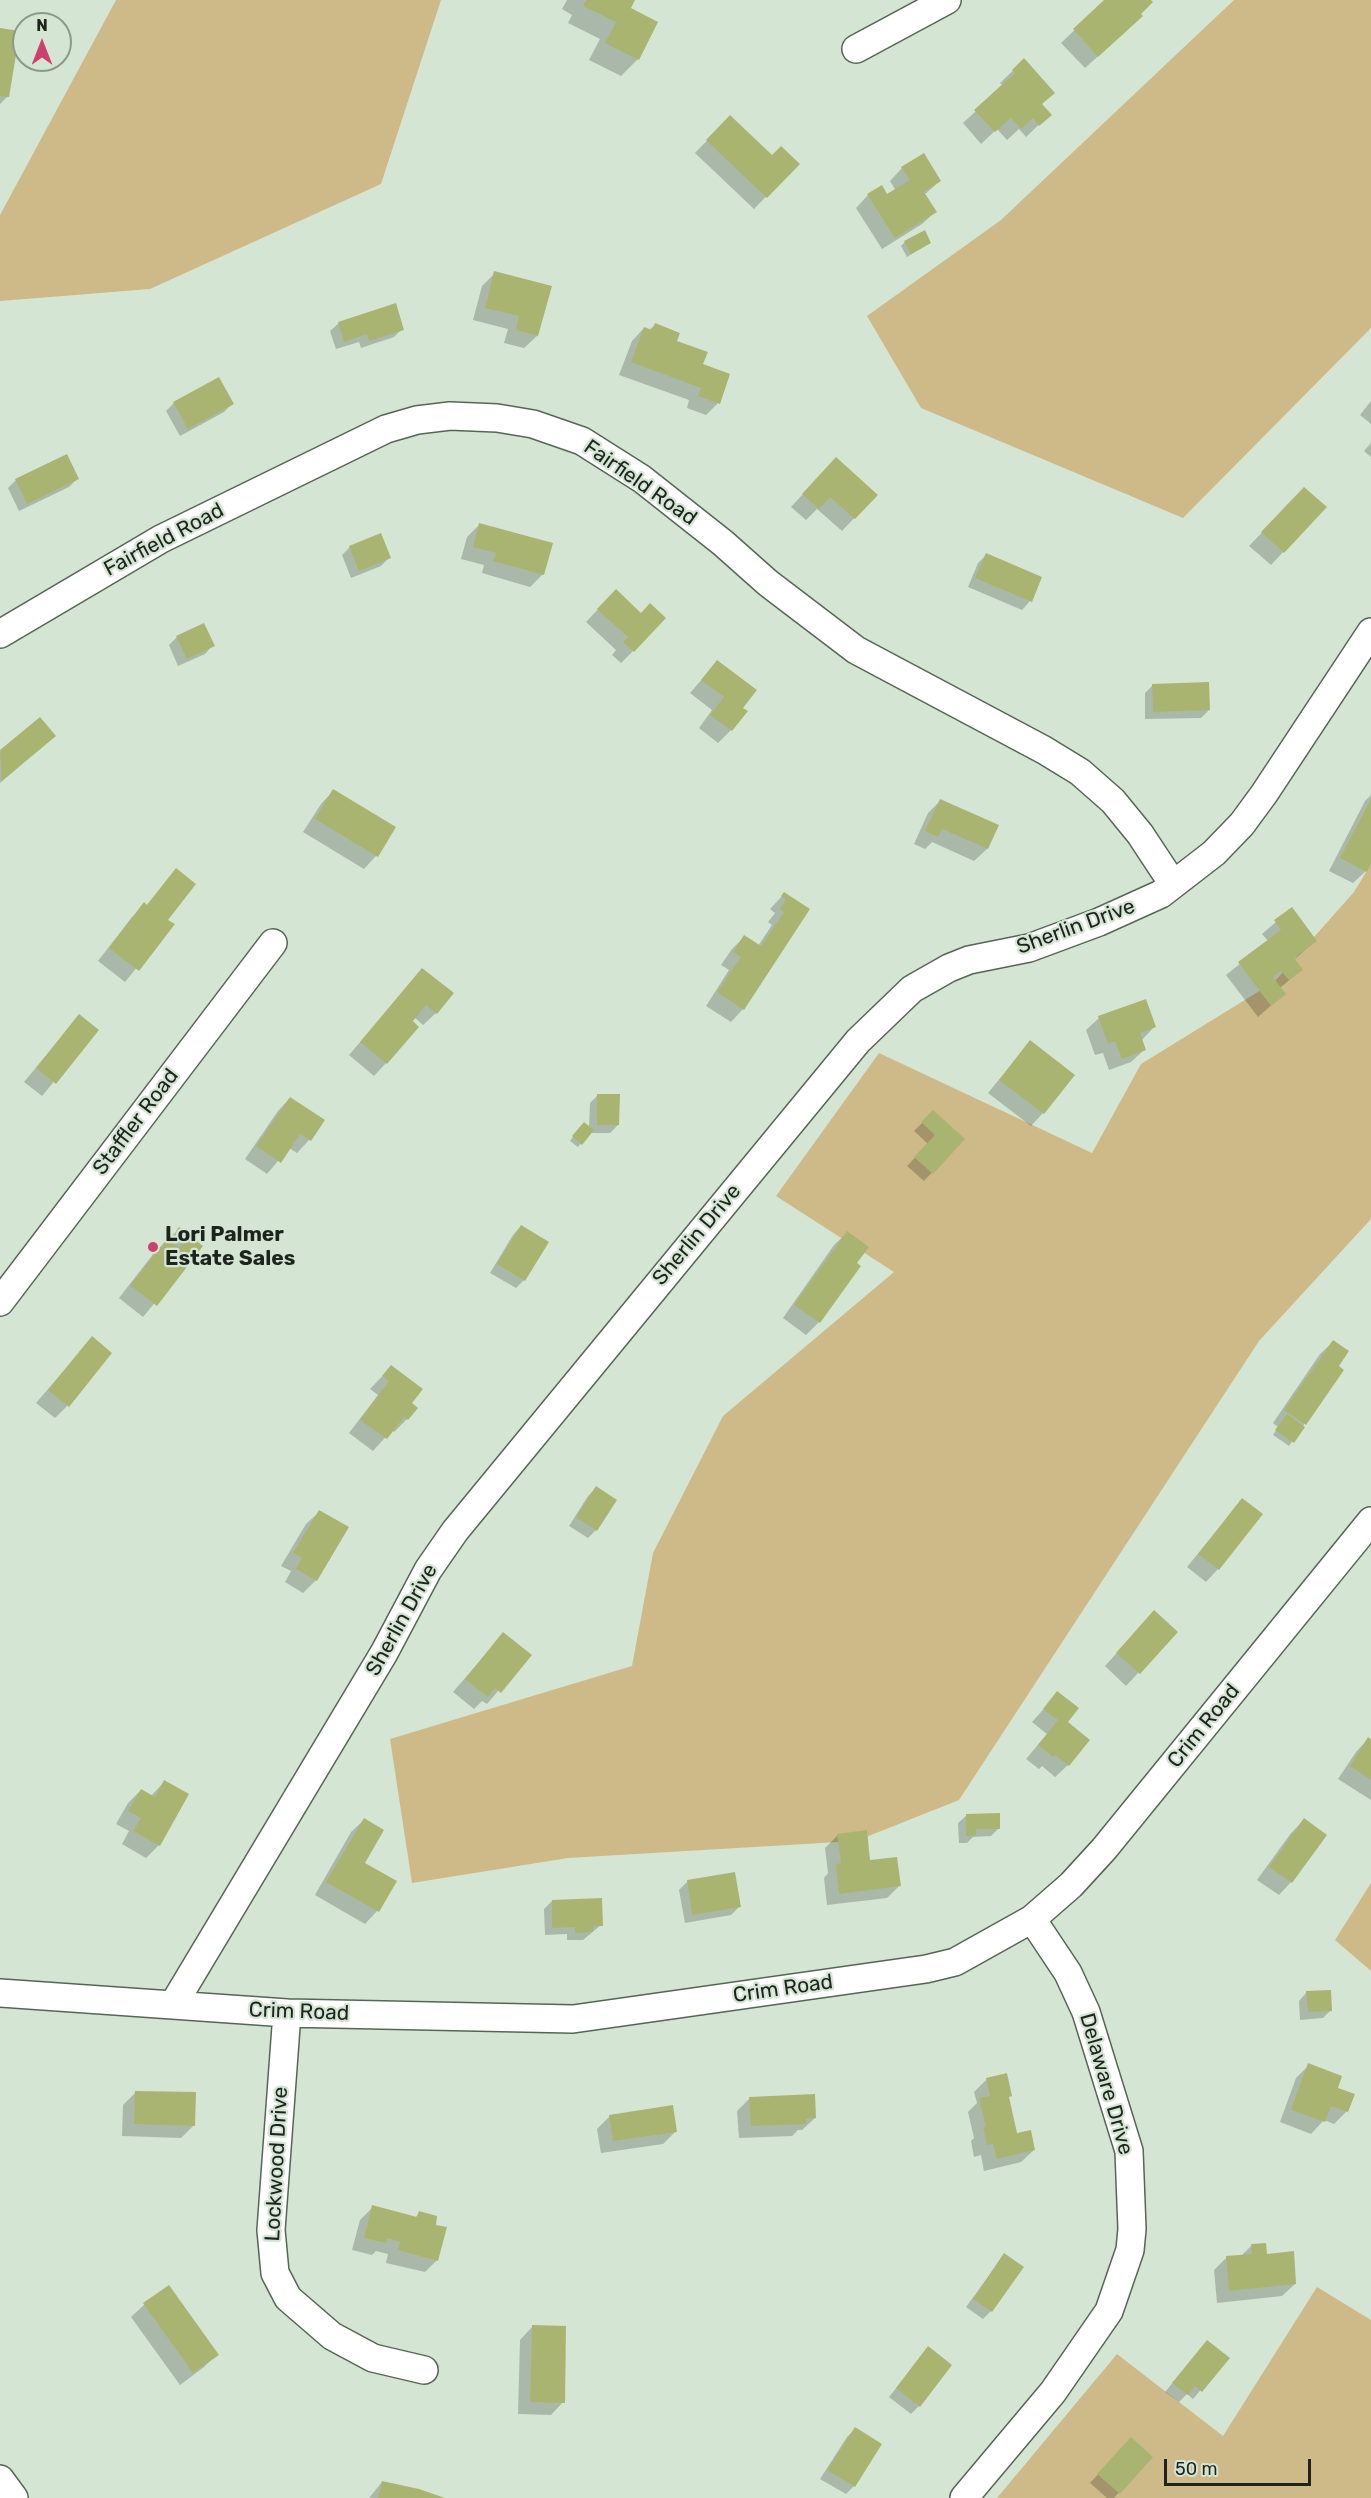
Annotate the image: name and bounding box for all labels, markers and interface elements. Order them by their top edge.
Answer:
north arrow [12,12,72,72]
text: N [36,16,48,35]
street label: Fairfield Road [579,435,701,531]
street label: Fairfield Road [100,498,228,582]
street label: Sherlin Drive [1013,894,1139,960]
street label: Staffler Road [88,1064,184,1180]
street label: Sherlin Drive [647,1179,747,1291]
place label: Lori Palmer Estate Sales [165,1222,295,1272]
marker: Lori Palmer Estate Sales [146,1240,160,1254]
street label: Sherlin Drive [361,1560,443,1680]
street label: Crim Road [1163,1679,1245,1773]
street label: Crim Road [731,1970,835,2008]
street label: Crim Road [248,1998,350,2026]
street label: Delaware Drive [1074,2010,1138,2158]
street label: Lockwood Drive [260,2086,294,2242]
scale bar [1167,2447,1314,2485]
text: 50 m [1175,2458,1218,2480]

